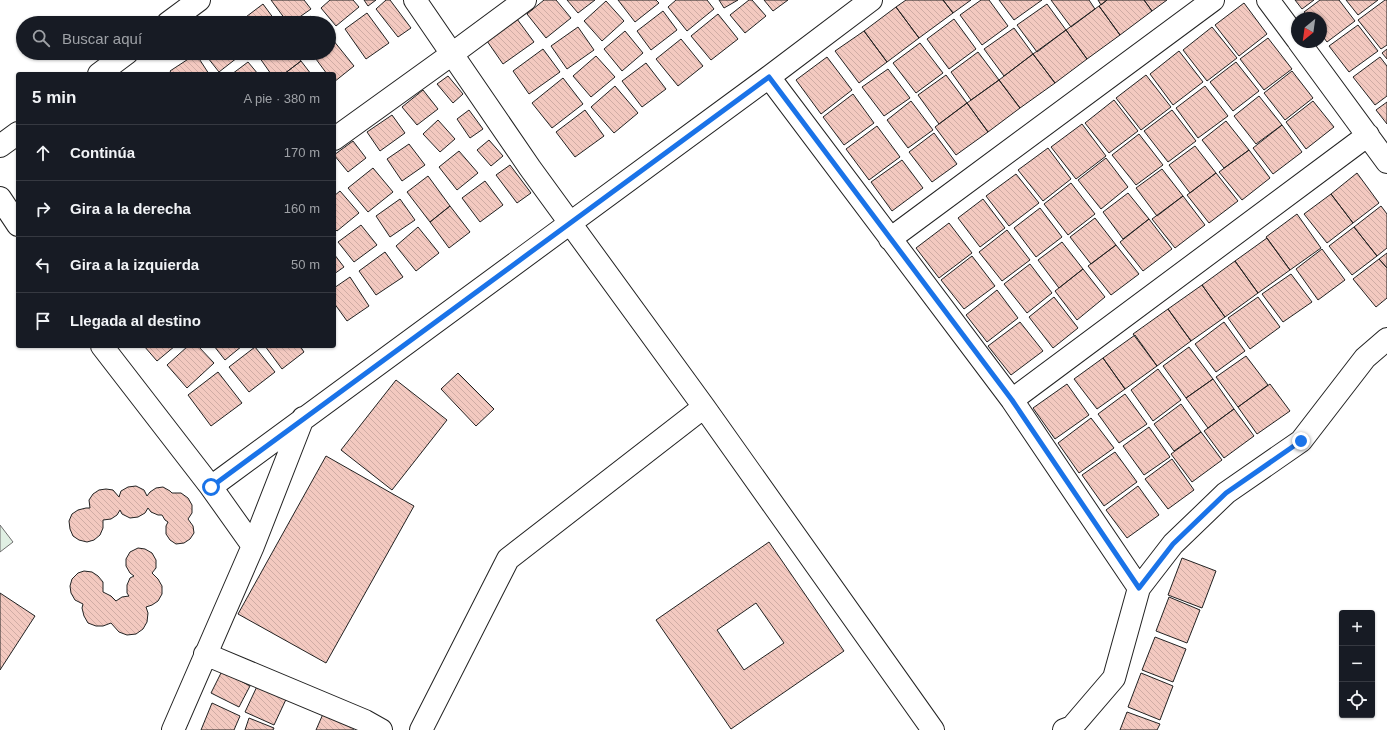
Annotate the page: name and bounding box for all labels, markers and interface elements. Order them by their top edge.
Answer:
north arrow [1291,12,1327,48]
search box [16,16,336,60]
icon: search [30,27,52,49]
text: Buscar aquí [62,30,142,47]
text: 5 min [32,88,76,107]
text: A pie · 380 m [243,91,320,106]
icon: ahead [32,142,54,164]
text: Continúa [70,144,135,161]
text: 170 m [284,145,320,160]
icon: right [32,198,54,220]
text: Gira a la derecha [70,200,191,217]
text: 160 m [284,201,320,216]
icon: left [32,254,54,276]
text: Gira a la izquierda [70,256,199,273]
text: 50 m [291,257,320,272]
icon: arrive [32,310,54,332]
text: Llegada al destino [70,312,201,329]
route end [1292,432,1310,450]
route start [202,478,220,496]
map controls [1339,610,1375,718]
button: + [1339,610,1375,646]
button: − [1339,646,1375,682]
button: locate [1339,682,1375,718]

